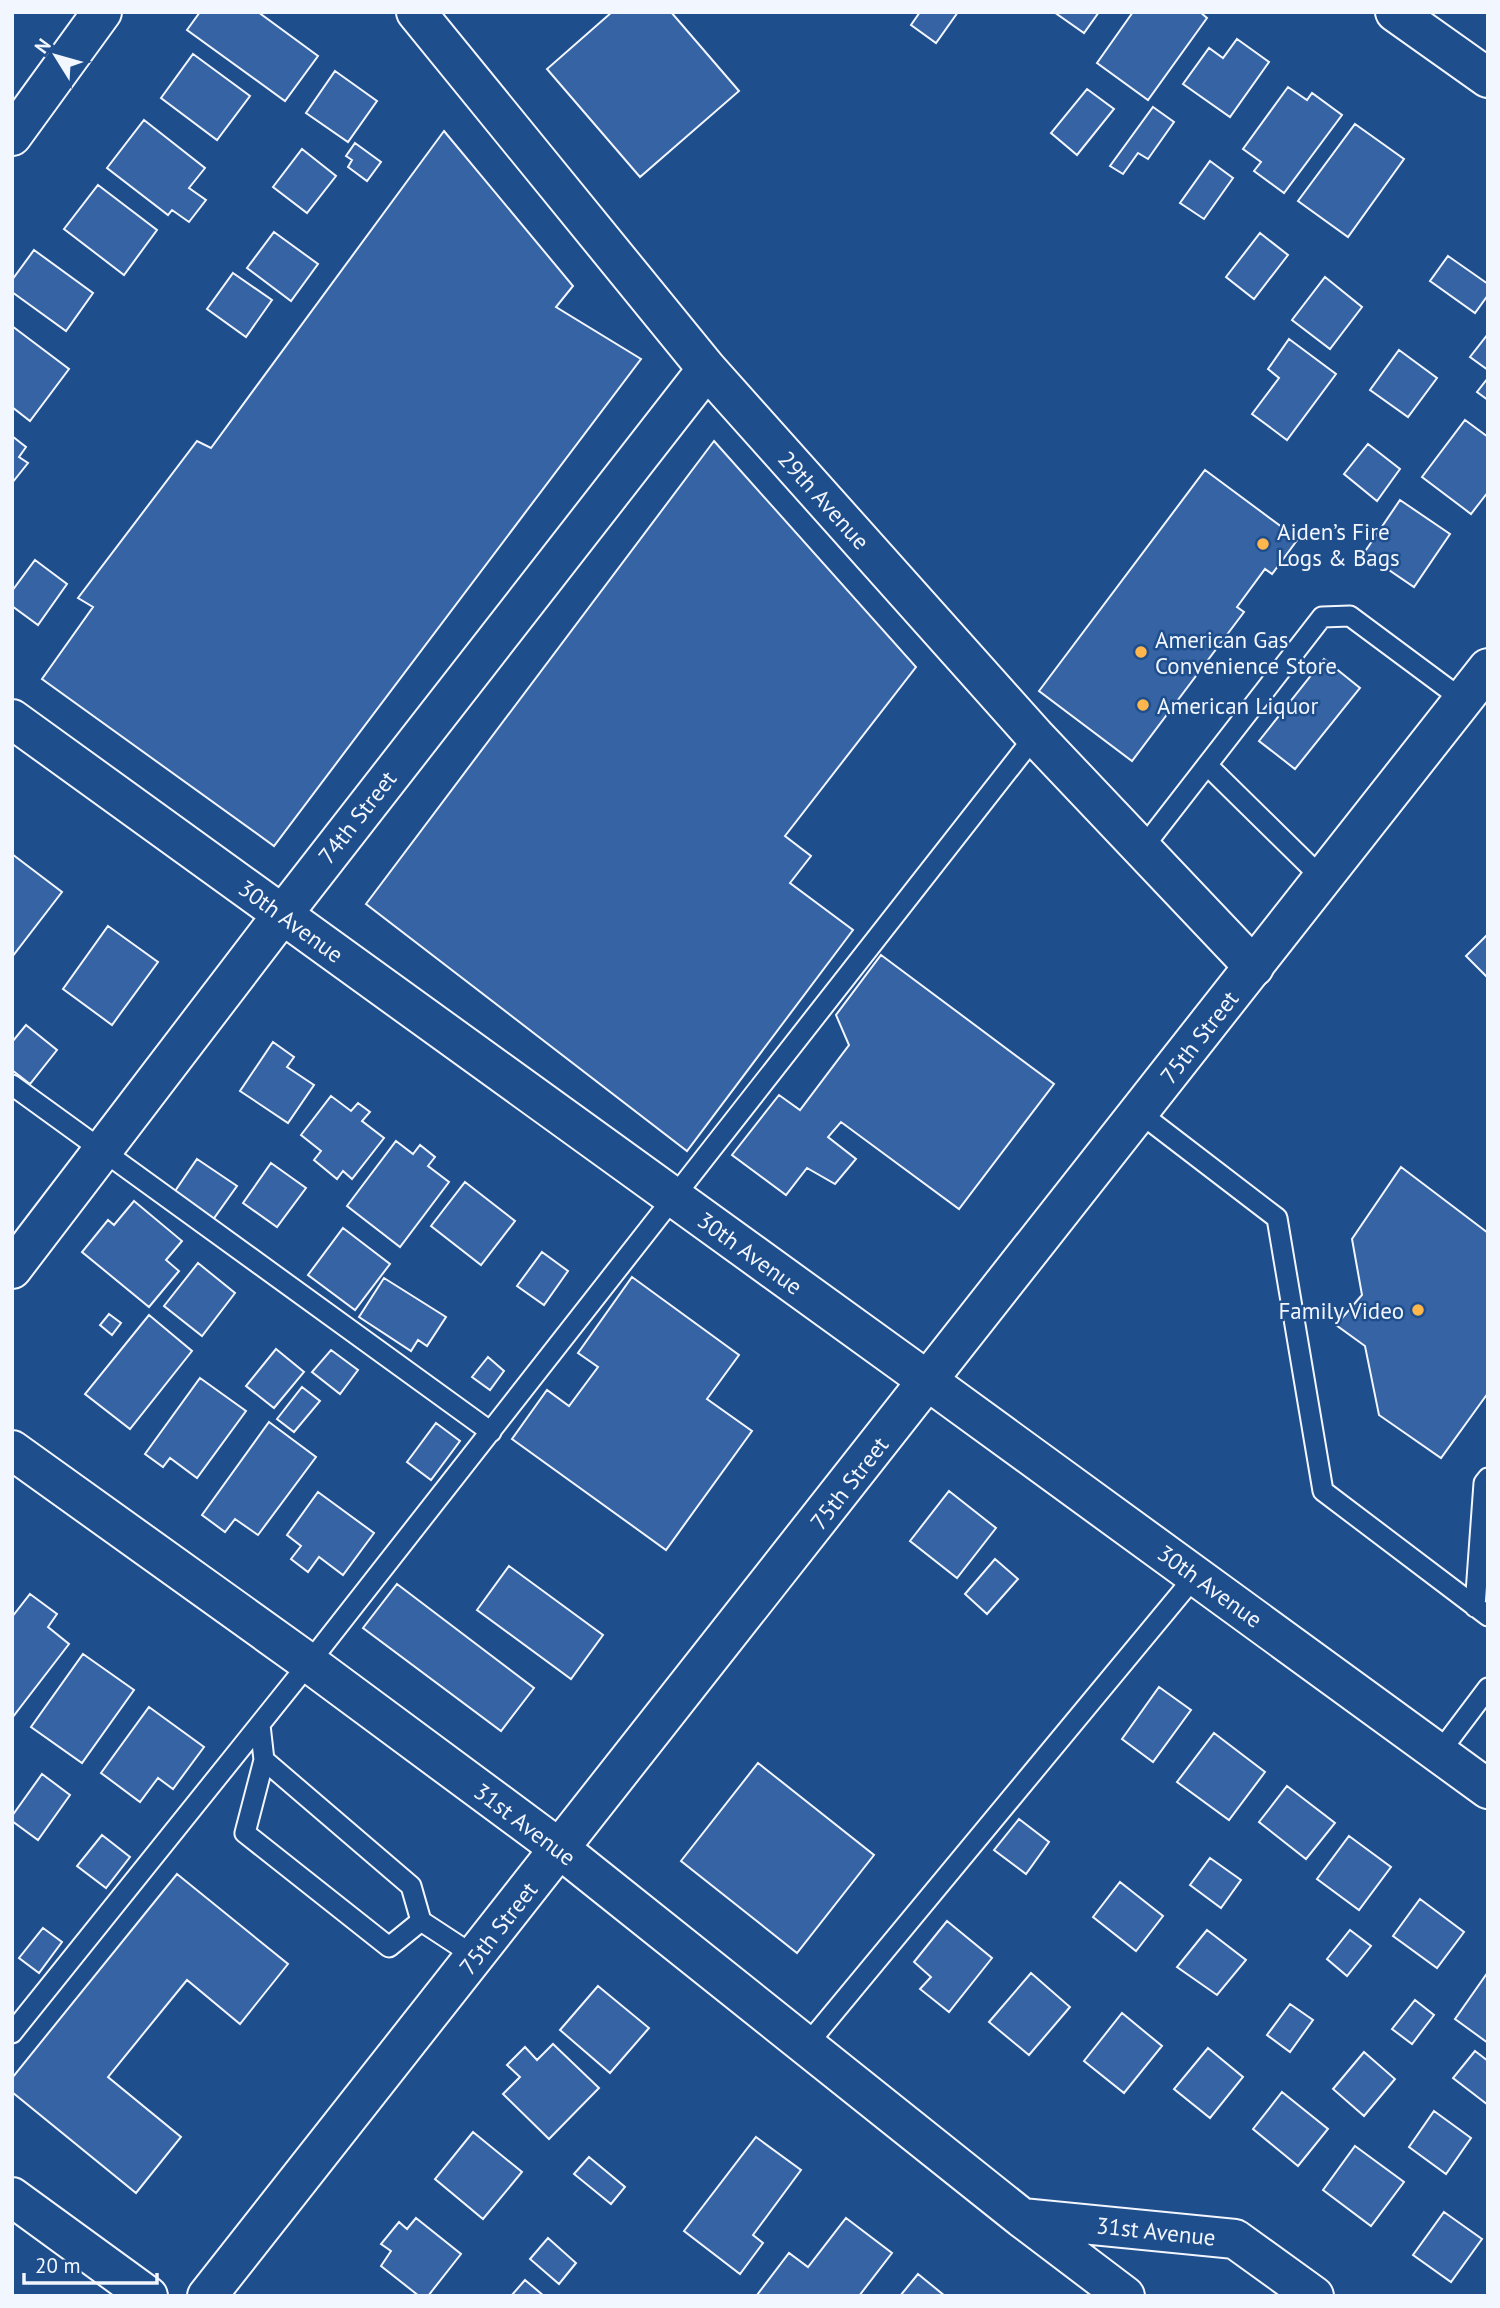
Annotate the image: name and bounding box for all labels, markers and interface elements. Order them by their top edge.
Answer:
north arrow [21,21,91,91]
text: N [29,34,56,58]
street label: 29th Avenue [772,445,876,555]
place label: Aiden’s Fire Logs & Bags [1277,517,1400,572]
marker: Aiden’s Fire Logs & Bags [1255,536,1271,552]
place label: American Gas Convenience Store [1155,625,1337,680]
marker: American Gas Convenience Store [1133,644,1149,660]
place label: American Liquor [1157,691,1318,720]
marker: American Liquor [1135,697,1151,713]
street label: 74th Street [312,764,403,869]
street label: 30th Avenue [233,873,349,969]
street label: 75th Street [1154,984,1245,1089]
street label: 30th Avenue [692,1205,808,1301]
place label: Family Video [1278,1296,1404,1325]
marker: Family Video [1410,1302,1426,1318]
street label: 75th Street [804,1430,895,1535]
street label: 30th Avenue [1152,1538,1268,1634]
street label: 31st Avenue [468,1776,582,1872]
street label: 75th Street [453,1875,544,1980]
street label: 31st Avenue [1095,2210,1217,2252]
scale bar [24,2242,158,2286]
text: 20 m [35,2252,81,2279]

